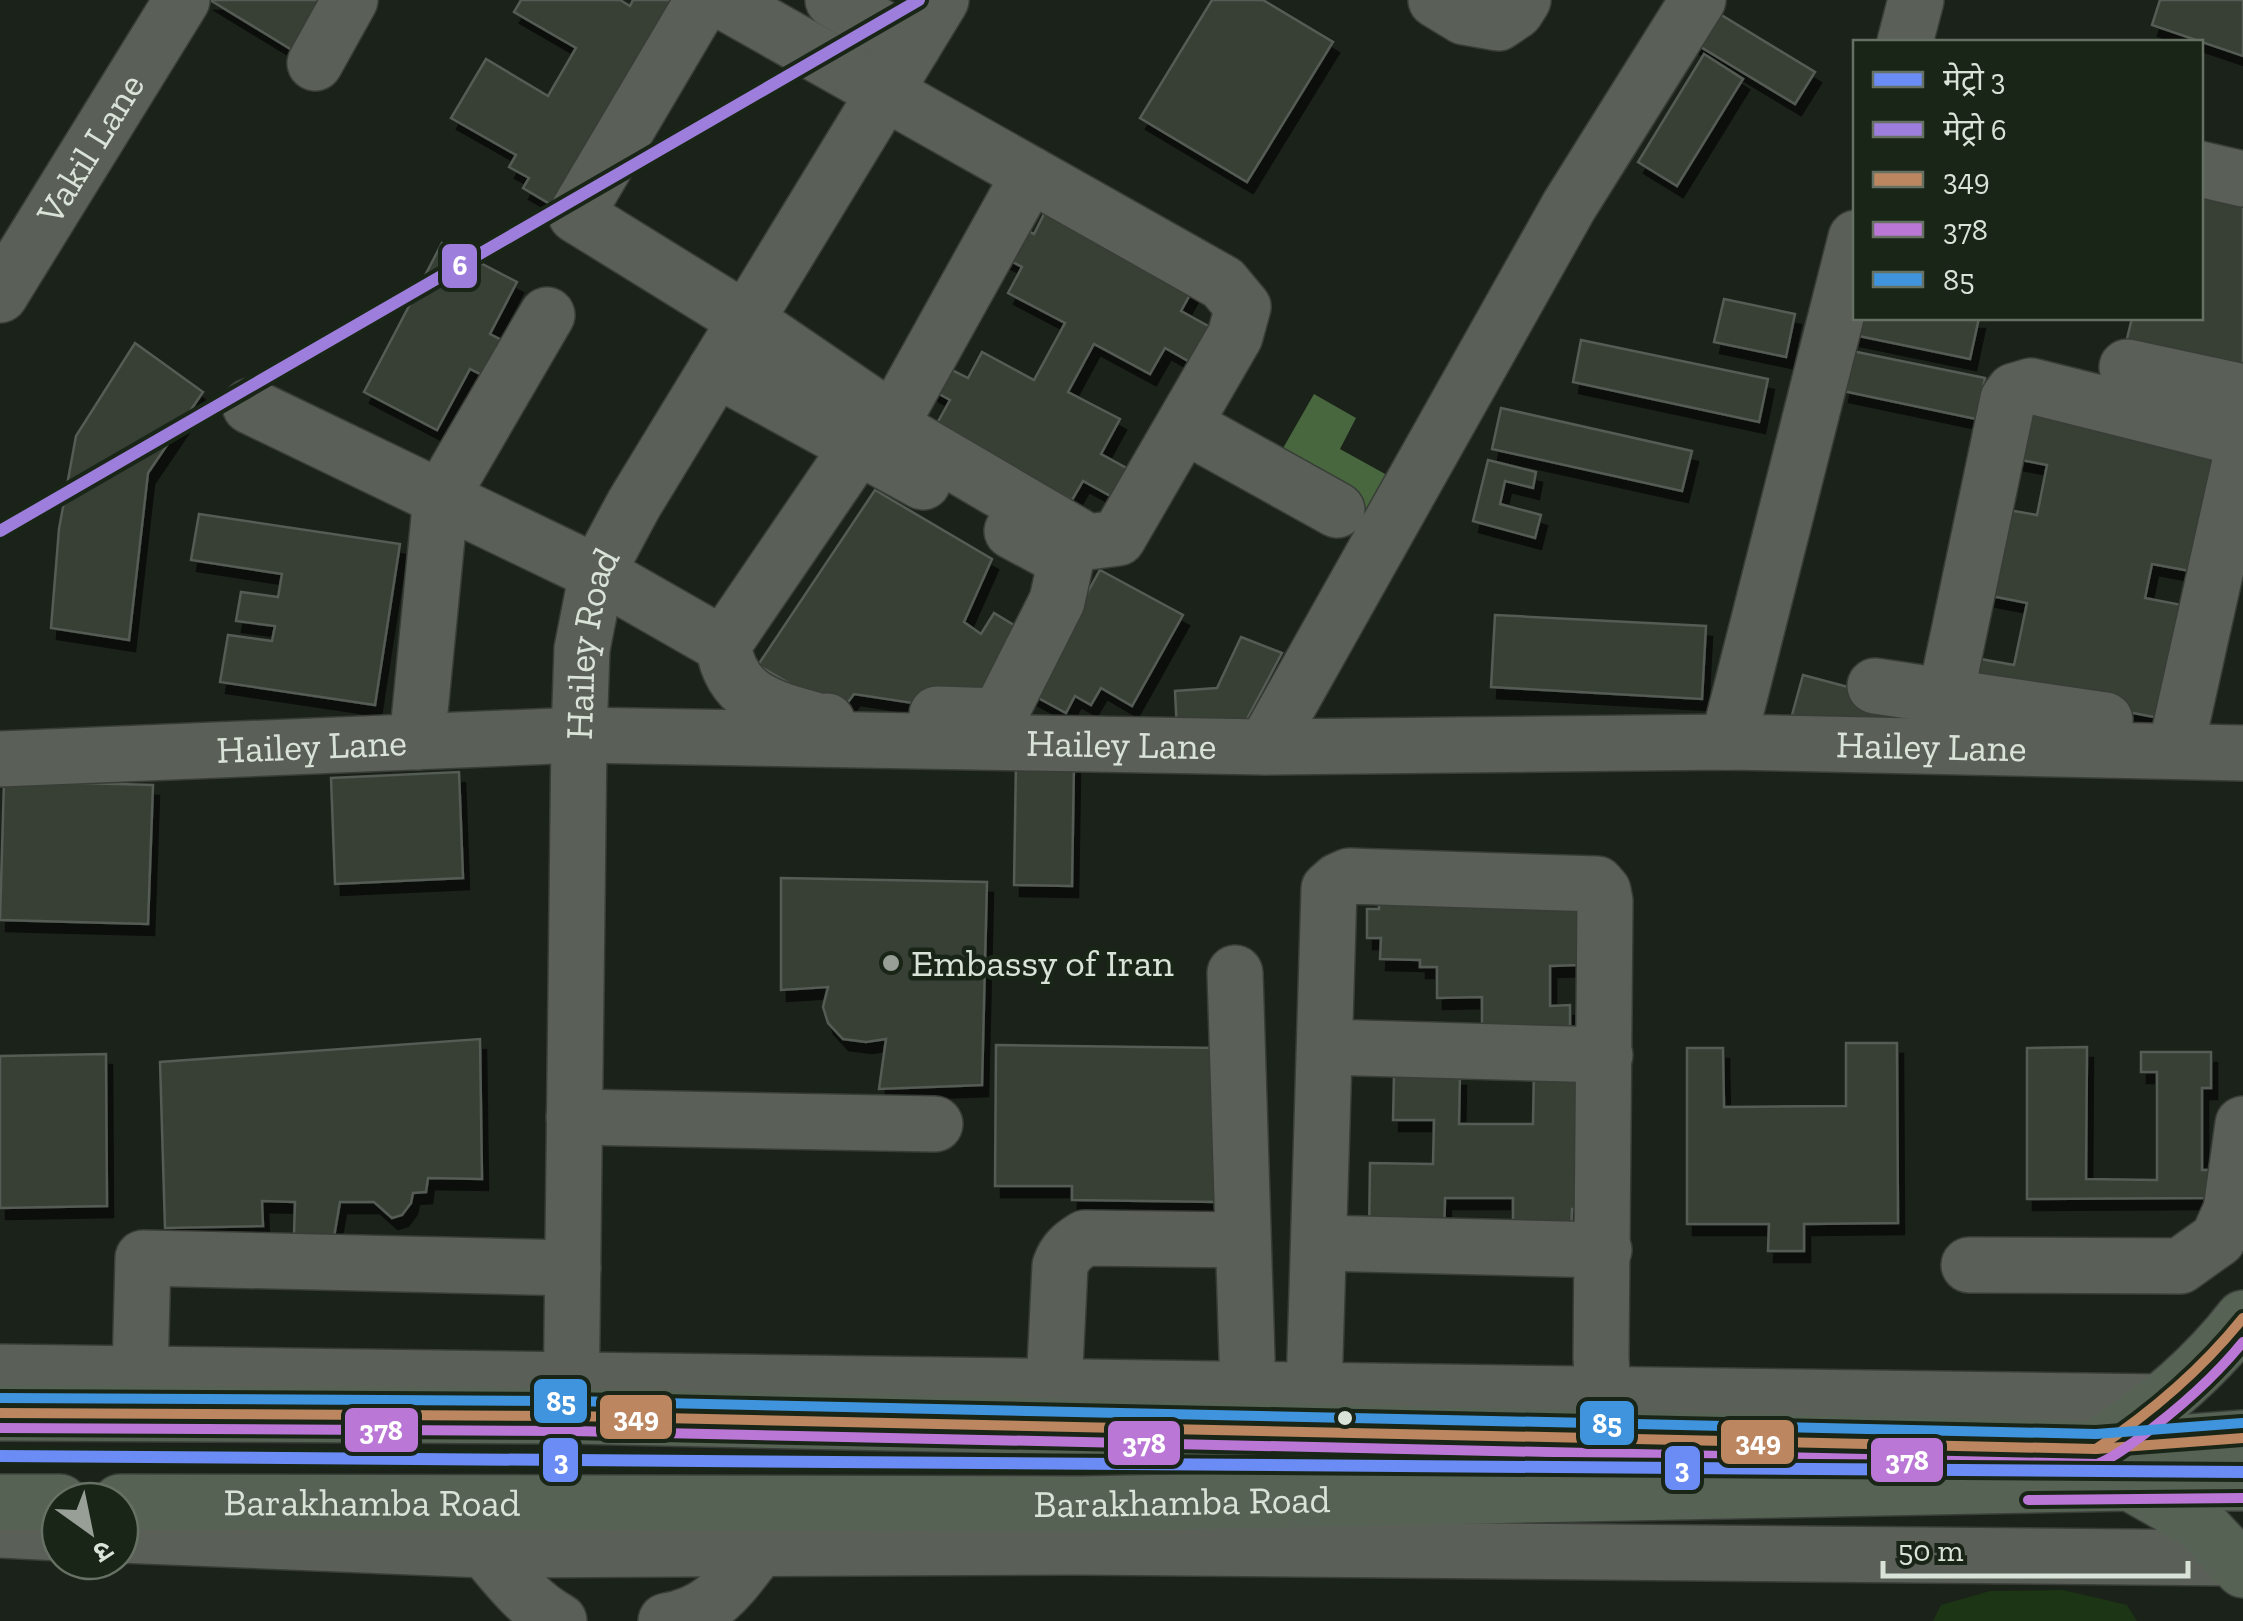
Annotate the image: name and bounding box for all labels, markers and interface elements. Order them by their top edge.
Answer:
legend [1853,40,2203,320]
text: मेट्रो 3 [1943,62,2005,98]
street label: Vakil Lane [26,65,154,233]
text: मेट्रो 6 [1943,112,2007,148]
text: 349 [1943,162,1990,198]
text: 378 [1943,212,1988,248]
line badge: 6 [440,242,479,290]
text: 6 [452,249,468,282]
text: 85 [1943,262,1975,298]
street label: Hailey Road [556,540,629,741]
street label: Hailey Lane [216,719,408,773]
street label: Hailey Lane [1026,720,1217,769]
street label: Hailey Lane [1836,721,2027,771]
place label: Embassy of Iran [911,940,1174,986]
marker: Embassy of Iran [880,952,902,974]
line badge: 85 [532,1377,589,1425]
text: 85 [546,1385,576,1418]
line badge: 349 [598,1393,674,1441]
line badge: 85 [1578,1399,1636,1447]
text: 349 [613,1401,659,1434]
line badge: 378 [343,1406,420,1454]
text: 85 [1592,1407,1622,1440]
unlabelled marker [1335,1408,1355,1428]
text: 378 [359,1414,403,1447]
line badge: 349 [1719,1418,1796,1466]
line badge: 378 [1106,1419,1182,1467]
text: 349 [1735,1425,1781,1458]
text: 378 [1122,1427,1166,1460]
line badge: 3 [541,1436,580,1484]
line badge: 378 [1869,1436,1945,1484]
text: 3 [554,1444,569,1477]
line badge: 3 [1663,1444,1702,1492]
text: 378 [1885,1444,1929,1477]
text: 3 [1675,1452,1690,1485]
street label: Barakhamba Road [1034,1476,1331,1527]
street label: Barakhamba Road [224,1479,521,1526]
north arrow [40,1481,140,1581]
scale bar [1883,1516,2188,1578]
text: उ [87,1533,119,1570]
text: 50 m [1898,1533,1963,1569]

